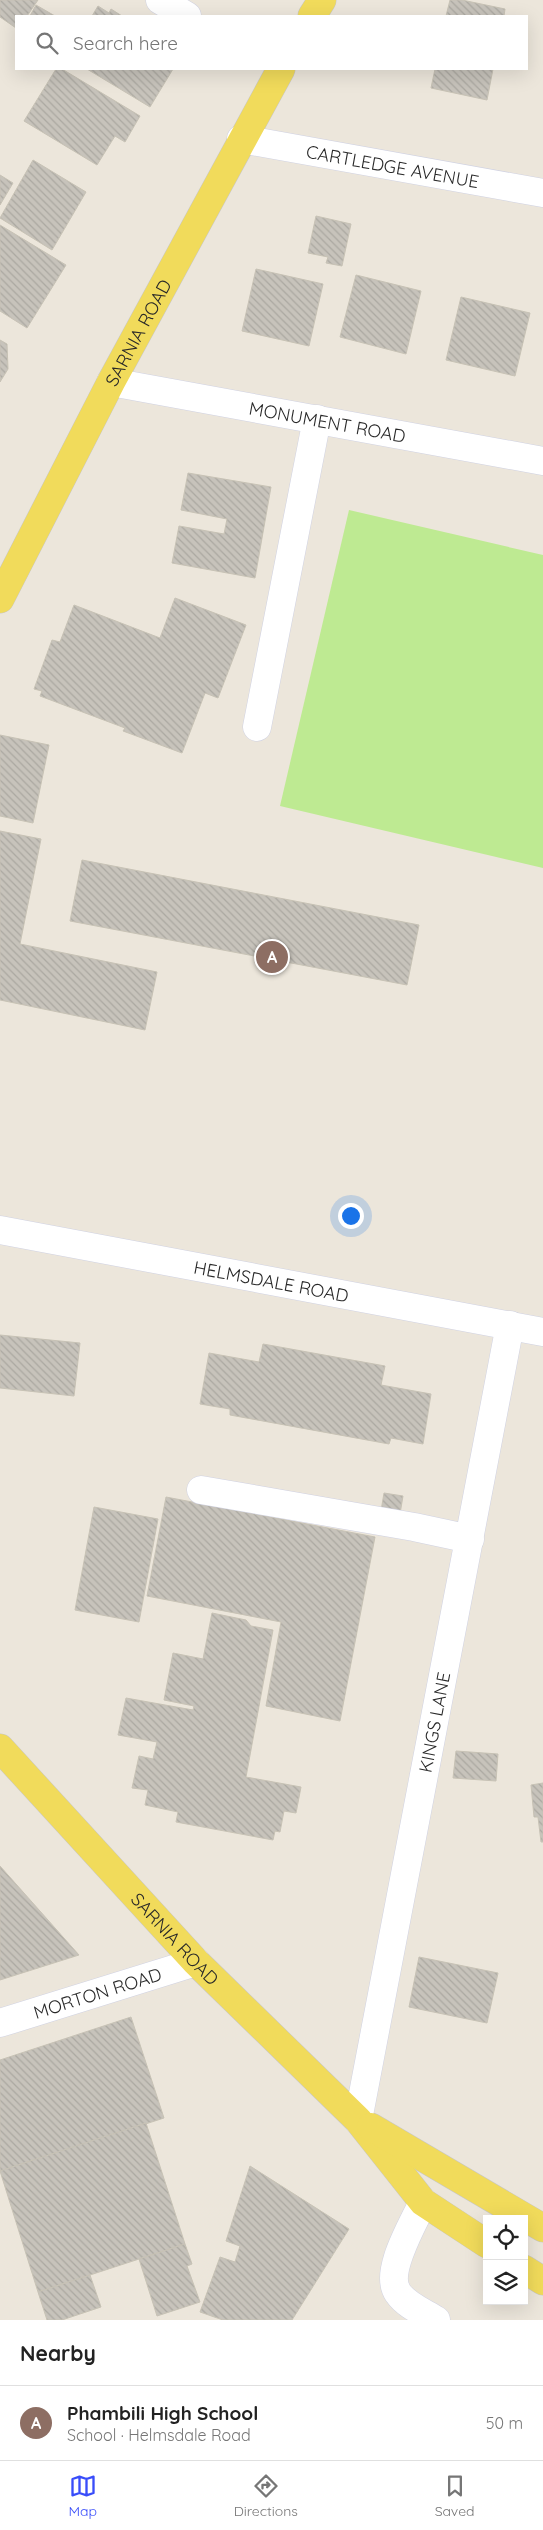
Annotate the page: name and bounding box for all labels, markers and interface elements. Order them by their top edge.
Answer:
search box [15,15,528,70]
icon: search [33,29,61,57]
text: Search here [73,31,178,55]
street label: CARTLEDGE AVENUE [304,139,481,193]
street label: SARNIA ROAD [100,275,176,390]
street label: MONUMENT ROAD [247,396,408,447]
pin: A [256,938,288,976]
your location [338,1203,364,1229]
street label: HELMSDALE ROAD [192,1255,351,1307]
street label: KINGS LANE [413,1670,455,1774]
street label: SARNIA ROAD [127,1888,224,1990]
street label: MORTON ROAD [30,1962,164,2023]
map controls [483,2215,528,2305]
button: locate [483,2215,528,2260]
button: layers [483,2260,528,2305]
text: Nearby [20,2340,96,2366]
text: Phambili High School [67,2401,258,2425]
text: A [31,2413,41,2433]
text: 50 m [486,2413,523,2433]
text: School · Helmsdale Road [67,2425,251,2445]
tab: Map [68,2472,97,2520]
tab: Directions [234,2472,298,2520]
tab: Saved [435,2472,475,2520]

